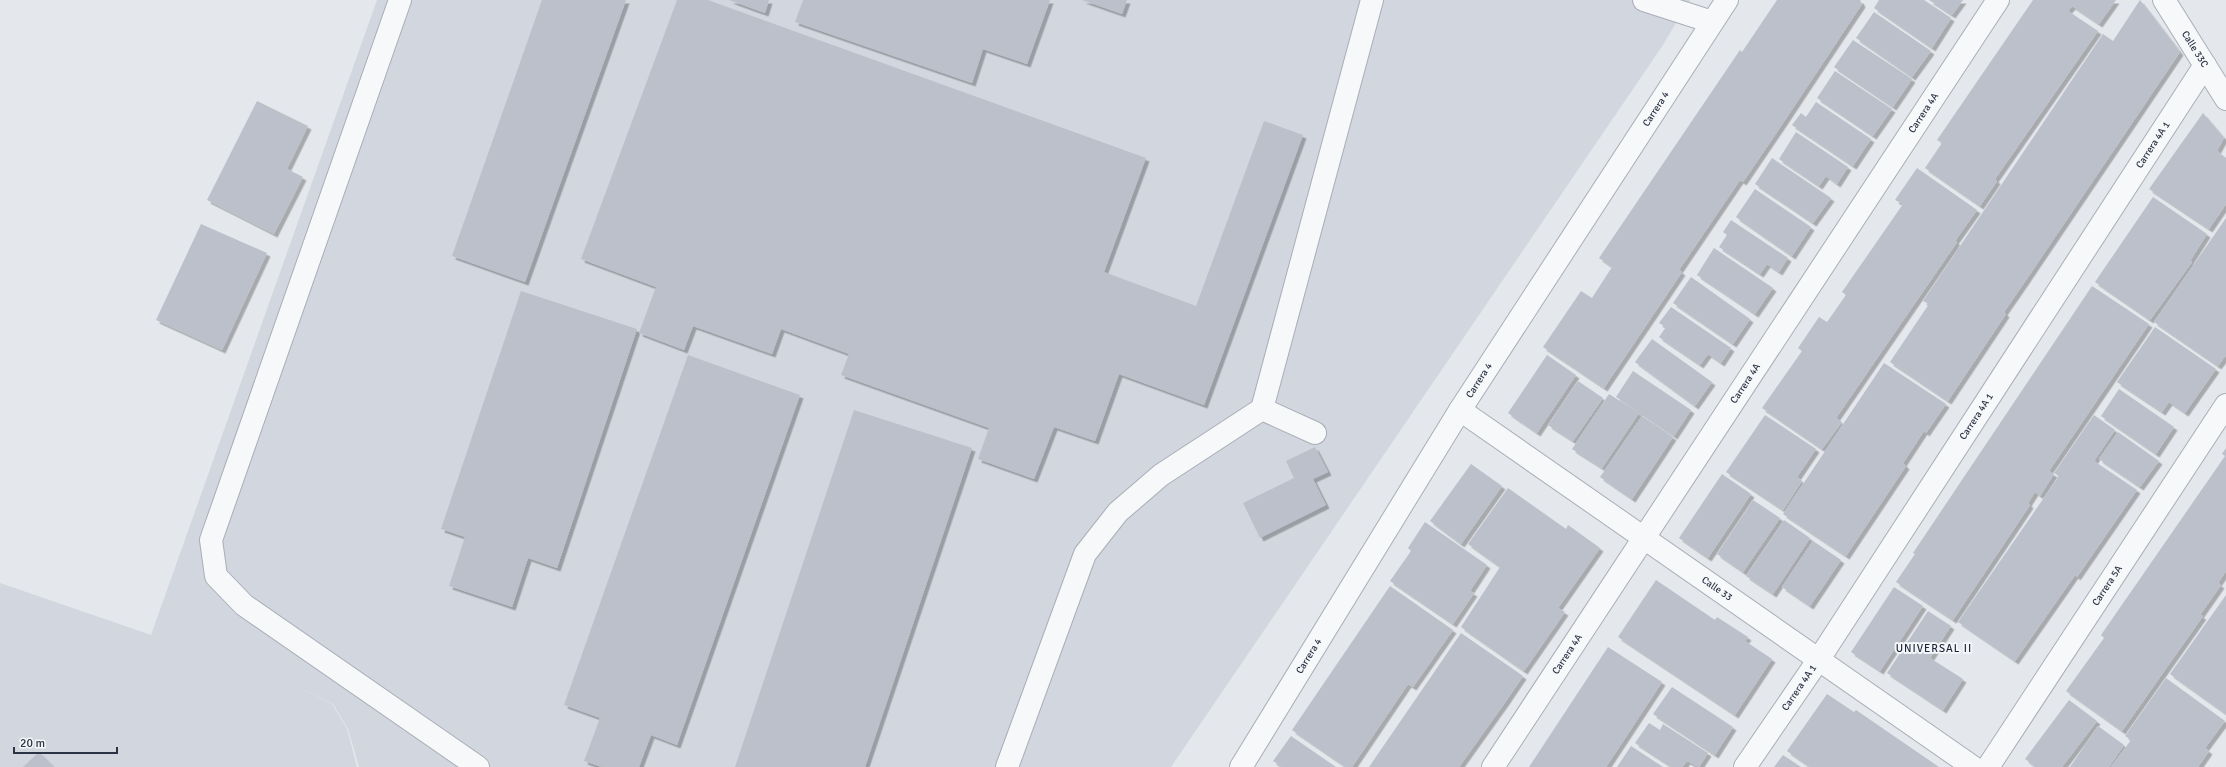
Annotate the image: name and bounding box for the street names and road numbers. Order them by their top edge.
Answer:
street label: Calle 33C [2179,29,2211,70]
street label: Carrera 4 [1640,89,1672,129]
street label: Carrera 4A [1906,91,1941,135]
street label: Carrera 4A 1 [2134,119,2173,171]
street label: Carrera 4 [1463,360,1495,400]
street label: Carrera 4A [1728,361,1763,406]
street label: Carrera 4A 1 [1957,391,1996,442]
street label: Carrera 5A [2090,563,2125,608]
street label: Calle 33 [1699,574,1735,604]
street label: Carrera 4A [1550,632,1585,677]
street label: Carrera 4 [1294,636,1325,676]
street label: Carrera 4A 1 [1779,662,1819,713]

